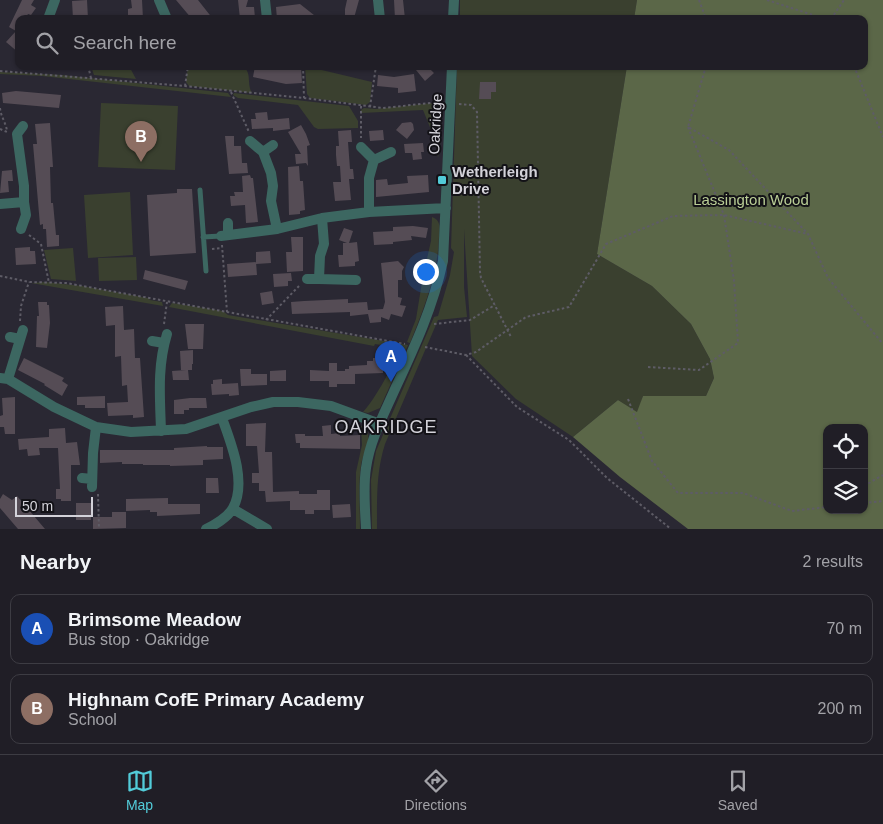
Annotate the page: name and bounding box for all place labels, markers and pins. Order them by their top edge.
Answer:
pin: B [125,121,157,162]
place label: Wetherleigh Drive [452,163,538,197]
marker: Wetherleigh Drive [436,174,448,186]
pin: A [375,341,407,382]

